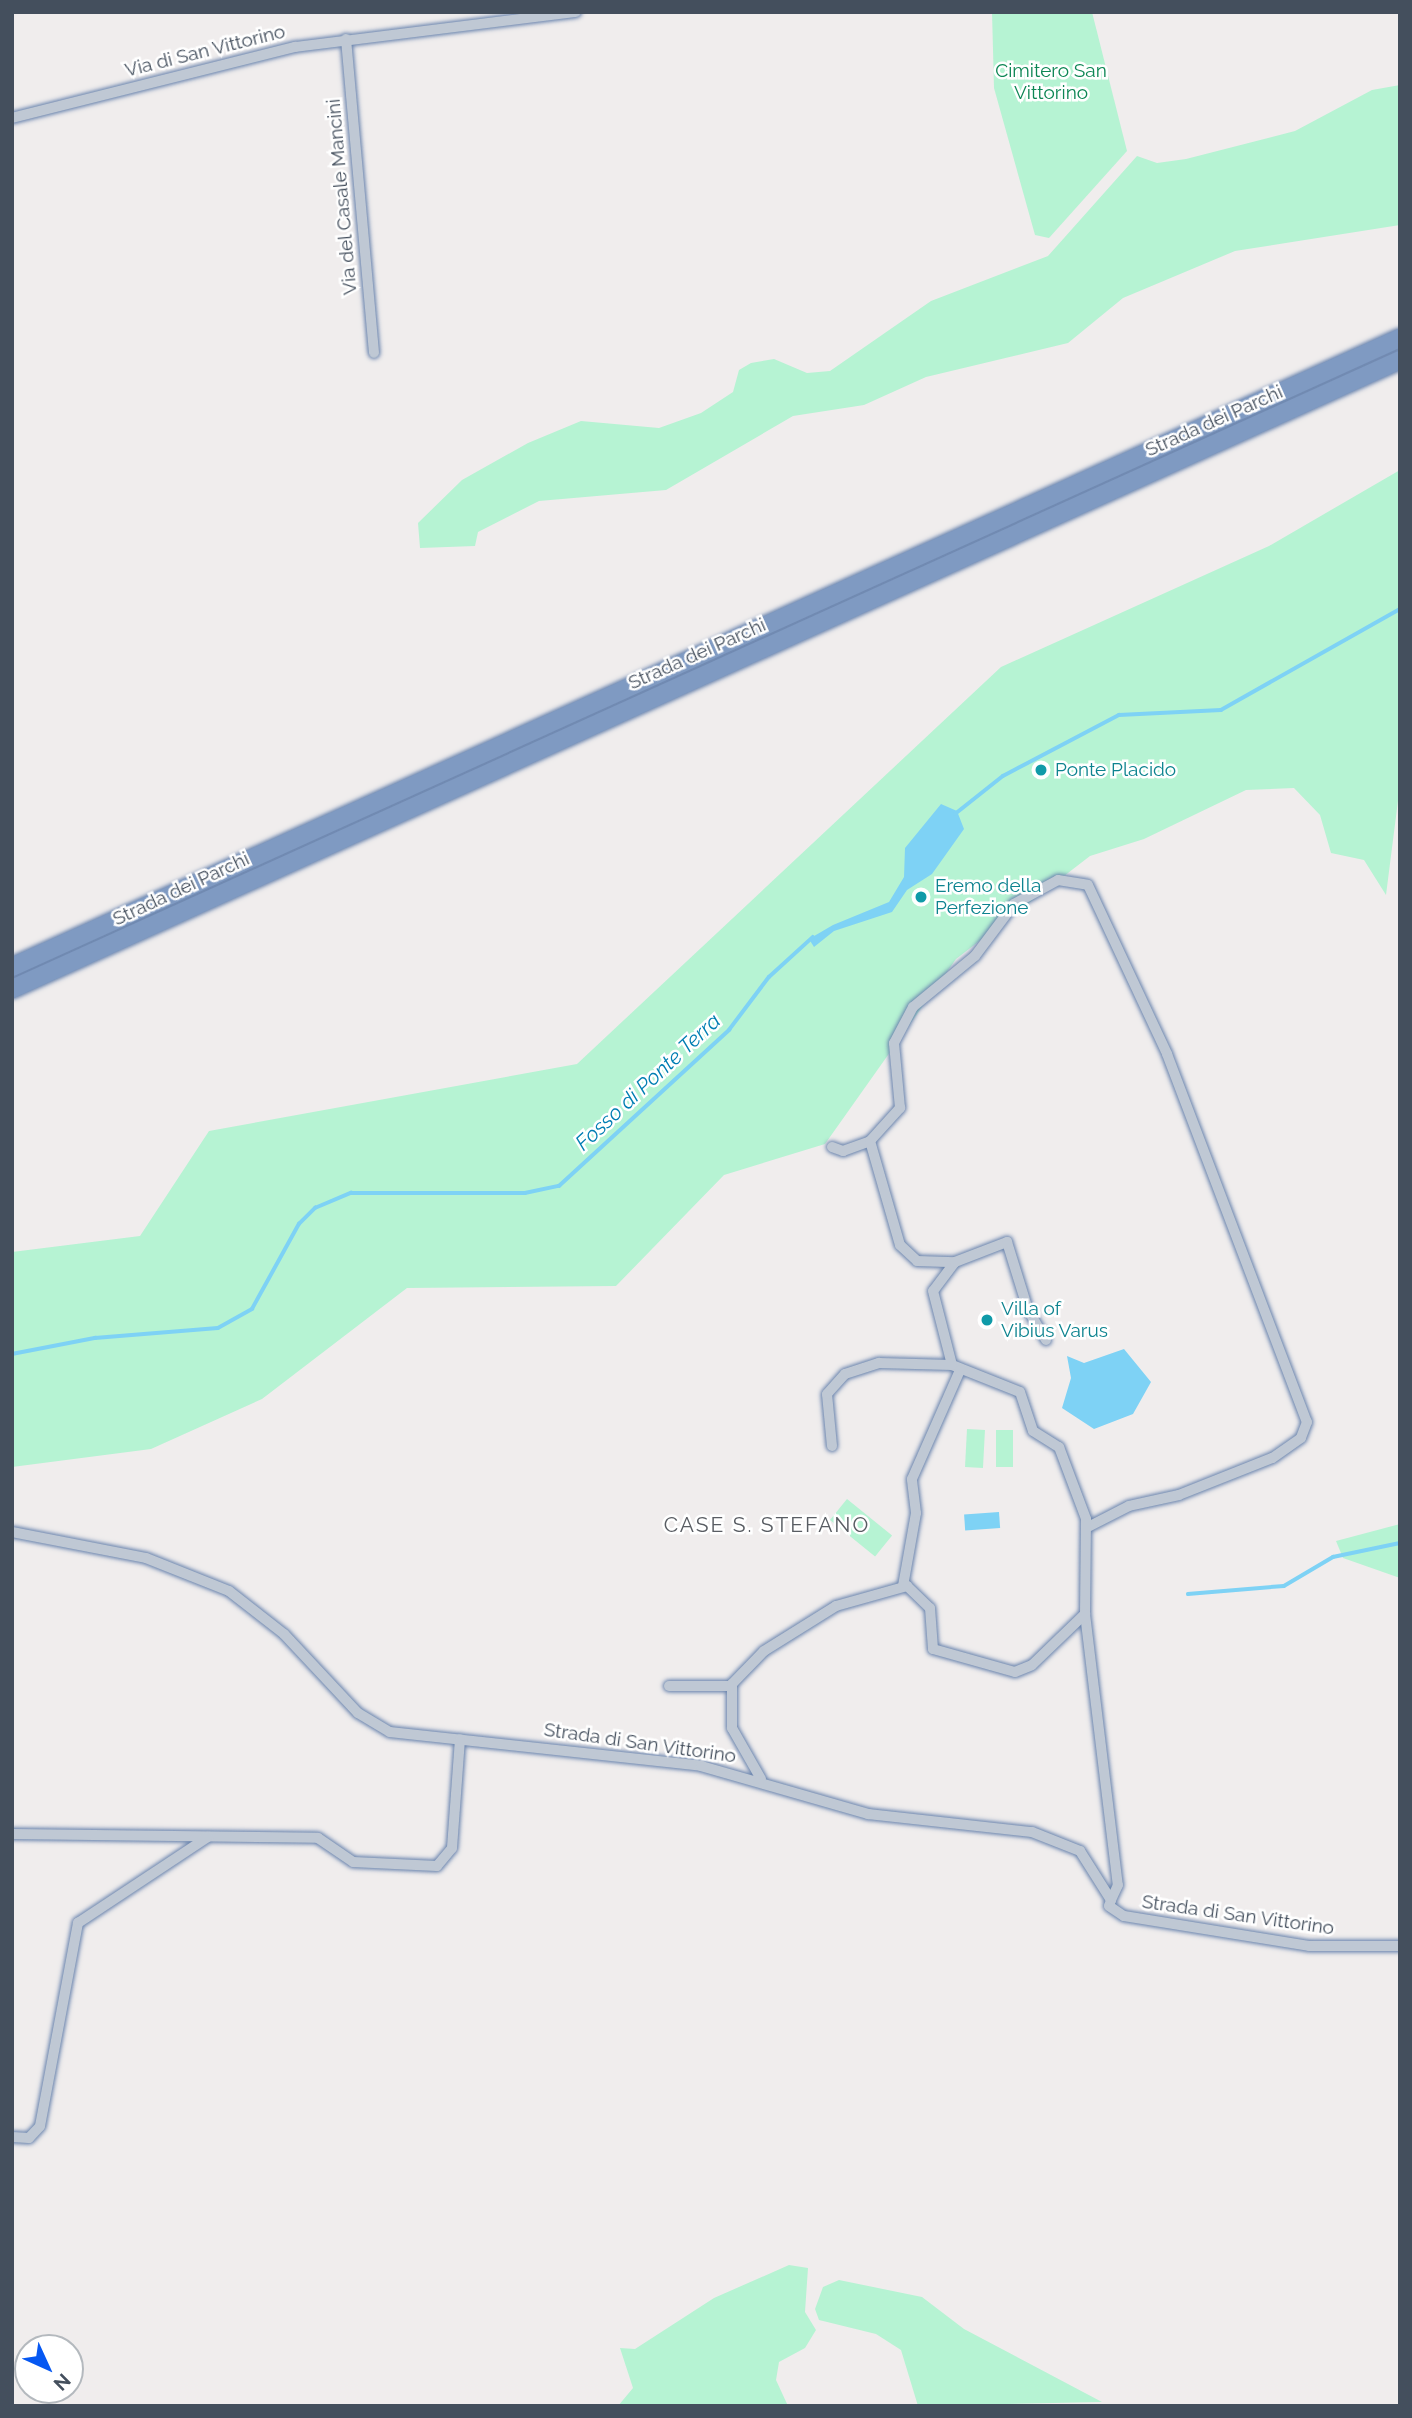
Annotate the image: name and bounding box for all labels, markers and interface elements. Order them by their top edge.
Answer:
street label: Via di San Vittorino [122,20,288,82]
park label: Cimitero San Vittorino [995,60,1107,104]
street label: Via del Casale Mancini [322,98,362,296]
street label: Strada dei Parchi [1142,381,1286,461]
street label: Strada dei Parchi [625,614,769,694]
place label: Ponte Placido [1055,759,1176,781]
marker: Ponte Placido [1033,762,1049,778]
street label: Strada dei Parchi [109,847,253,931]
place label: Eremo della Perfezione [935,875,1041,919]
marker: Eremo della Perfezione [913,889,929,905]
water label: Fosso di Ponte Terra [570,1008,726,1156]
place label: Villa of Vibius Varus [1001,1298,1109,1342]
marker: Villa of Vibius Varus [979,1312,995,1328]
district label: CASE S. STEFANO [666,1512,868,1538]
street label: Strada di San Vittorino [542,1718,738,1768]
street label: Strada di San Vittorino [1140,1890,1336,1940]
north arrow [14,2334,84,2404]
text: N [50,2370,75,2395]

